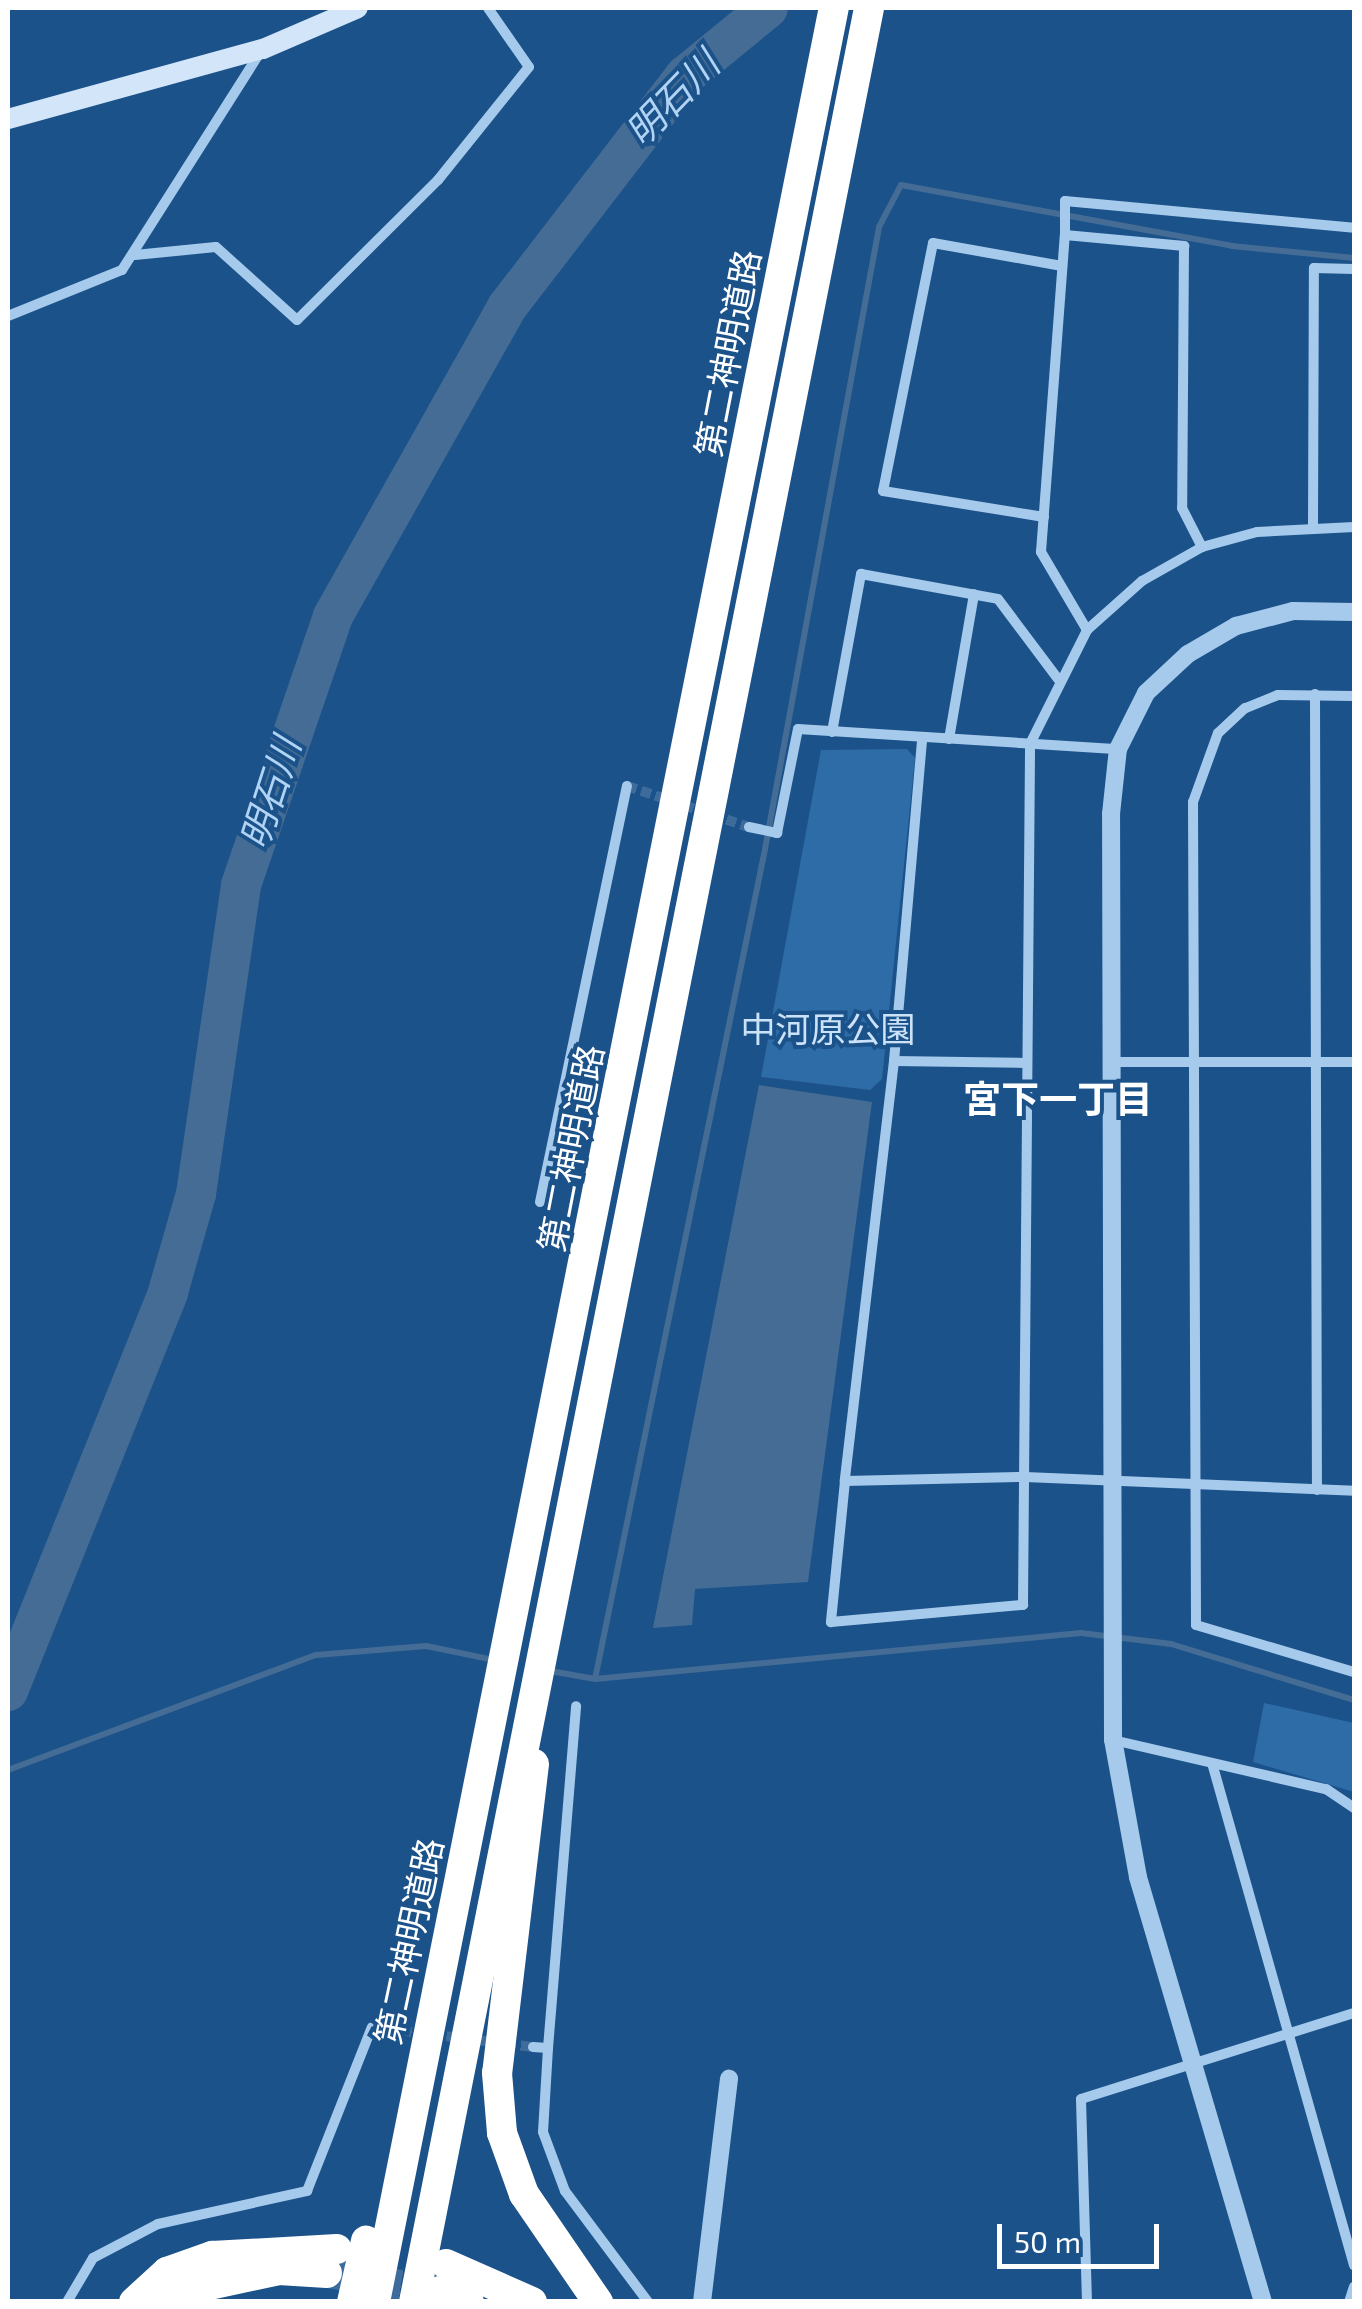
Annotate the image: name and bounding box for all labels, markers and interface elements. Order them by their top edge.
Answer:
water label: 明石川 [616,41,728,155]
street label: 第二神明道路 [686,246,768,460]
water label: 明石川 [231,732,309,854]
park label: 中河原公園 [741,1007,915,1049]
street label: 第二神明道路 [529,1041,611,1255]
district label: 宮下一丁目 [963,1076,1153,1122]
street label: 第二神明道路 [366,1834,450,2048]
scale bar [1002,2204,1164,2266]
text: 50 m [1014,2223,1081,2259]

